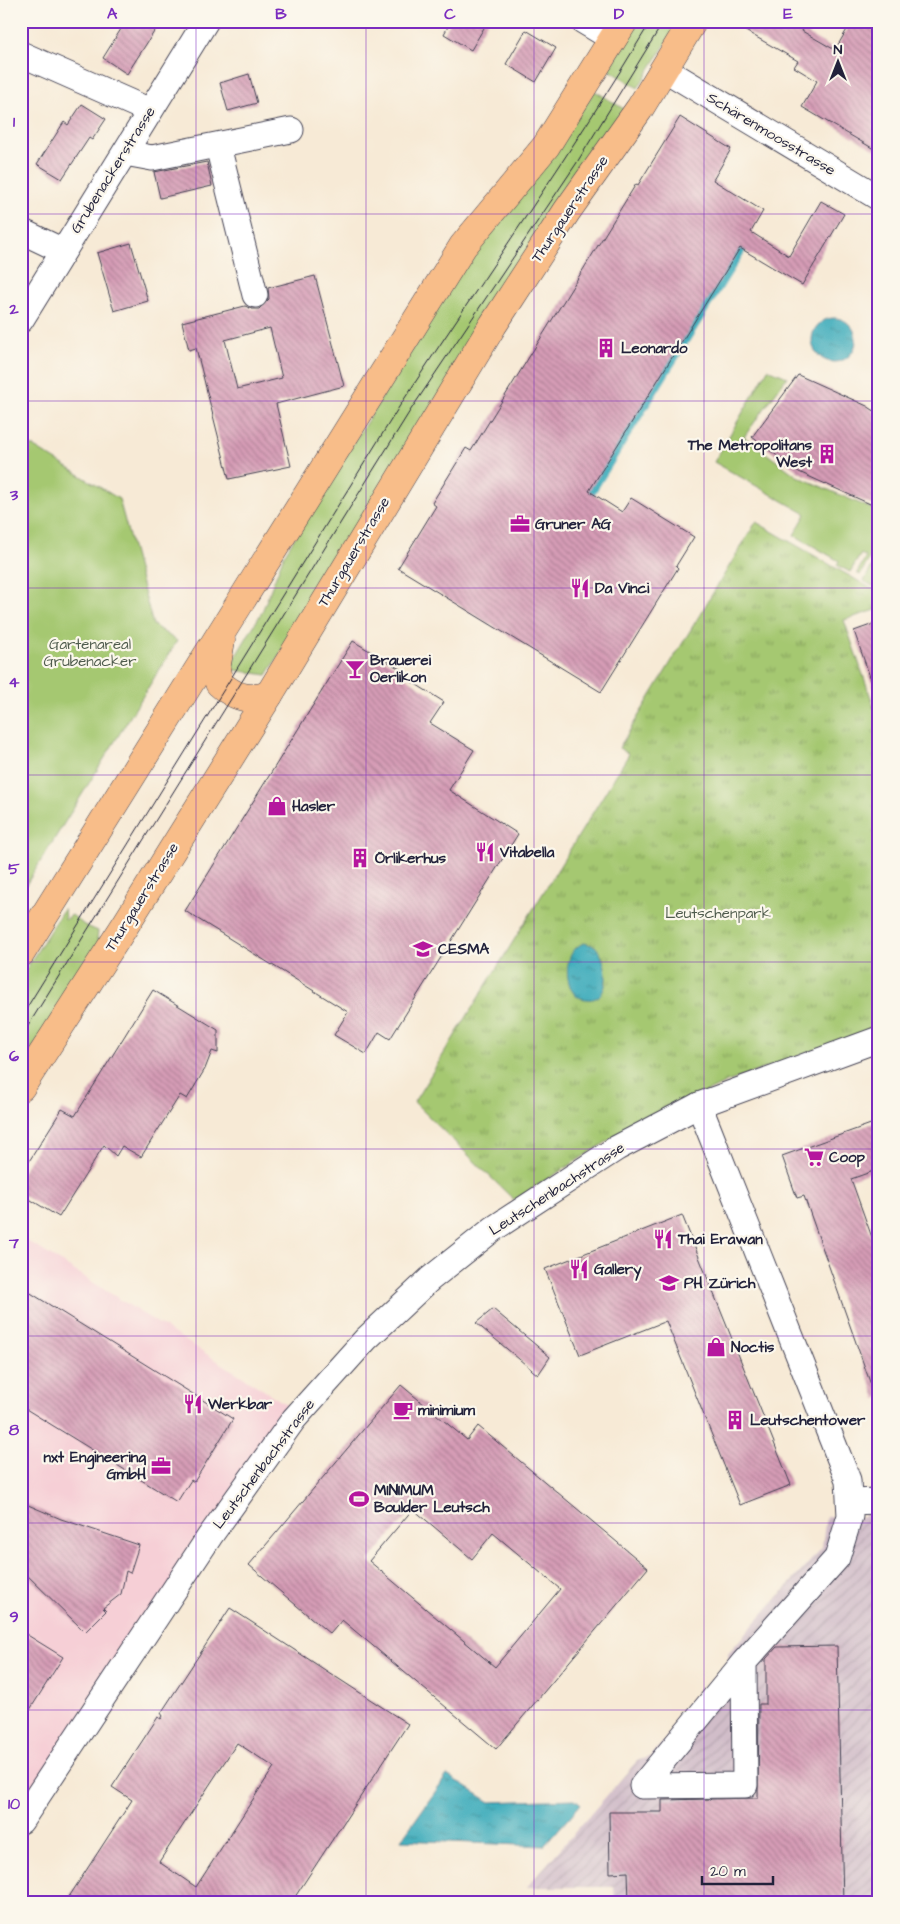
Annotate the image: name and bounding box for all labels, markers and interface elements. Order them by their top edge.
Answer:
text: A [107,3,118,25]
text: B [275,3,287,25]
text: C [444,3,456,25]
text: D [614,3,625,25]
text: E [783,3,793,25]
north arrow [812,38,862,88]
text: N [834,40,843,60]
street label: Schärenmoosstrasse [703,87,839,181]
street label: Grubenackerstrasse [65,103,161,237]
text: 1 [13,111,16,133]
street label: Thurgauerstrasse [526,151,614,267]
text: 2 [8,298,19,320]
building icon: Leonardo [595,337,617,359]
place label: Leonardo [621,338,688,359]
place label: The Metropolitans West [687,435,813,473]
building icon: The Metropolitans West [816,443,838,465]
text: 3 [9,484,19,506]
street label: Thurgauerstrasse [313,493,396,611]
office icon: Gruner AG [509,513,531,535]
place label: Gruner AG [535,514,612,535]
restaurant icon: Da Vinci [569,577,591,599]
place label: Da Vinci [595,578,650,599]
park label: Gartenareal Grubenacker [43,634,137,672]
place label: Brauerei Oerlikon [370,650,432,688]
bar icon: Brauerei Oerlikon [344,658,366,680]
text: 4 [9,671,20,693]
shop icon: Hasler [266,795,288,817]
place label: Hasler [292,796,336,817]
street label: Thurgauerstrasse [100,839,185,956]
restaurant icon: Vitabella [474,841,496,863]
place label: Vitabella [499,842,555,863]
building icon: Örlikerhus [349,847,371,869]
place label: Örlikerhus [375,848,447,869]
text: 5 [8,858,20,880]
park label: Leutschenpark [665,903,771,924]
school or university icon: CESMA [412,938,434,960]
place label: CESMA [438,939,490,960]
text: 6 [9,1045,19,1067]
street label: Leutschenbachstrasse [485,1137,629,1241]
supermarket icon: Coop [803,1146,825,1168]
place label: Coop [829,1147,865,1168]
restaurant icon: Thai Erawan [652,1228,674,1250]
place label: Thai Erawan [677,1229,763,1250]
text: 7 [8,1232,19,1254]
restaurant icon: Gallery [568,1258,590,1280]
place label: Gallery [594,1259,642,1281]
school or university icon: PH Zürich [658,1272,680,1294]
place label: PH Zürich [684,1273,756,1294]
shop icon: Noctis [705,1336,727,1358]
place label: Noctis [731,1337,775,1358]
restaurant icon: Werkbar [182,1393,204,1415]
place label: Werkbar [207,1394,273,1415]
street label: Leutschenbachstrasse [208,1395,320,1533]
cafe icon: minimium [392,1399,414,1421]
place label: minimium [418,1400,475,1421]
building icon: Leutschentower [724,1409,746,1431]
place label: Leutschentower [750,1410,866,1431]
text: 8 [9,1419,20,1441]
place label: nxt Engineering GmbH [43,1447,146,1485]
office icon: nxt Engineering GmbH [150,1455,172,1477]
place label: MINIMUM Boulder Leutsch [374,1480,490,1518]
sports icon: MINIMUM Boulder Leutsch [348,1488,370,1510]
text: 9 [9,1606,19,1628]
text: 10 [8,1793,20,1815]
scale bar [702,1854,774,1886]
text: 20 m [710,1861,746,1882]

